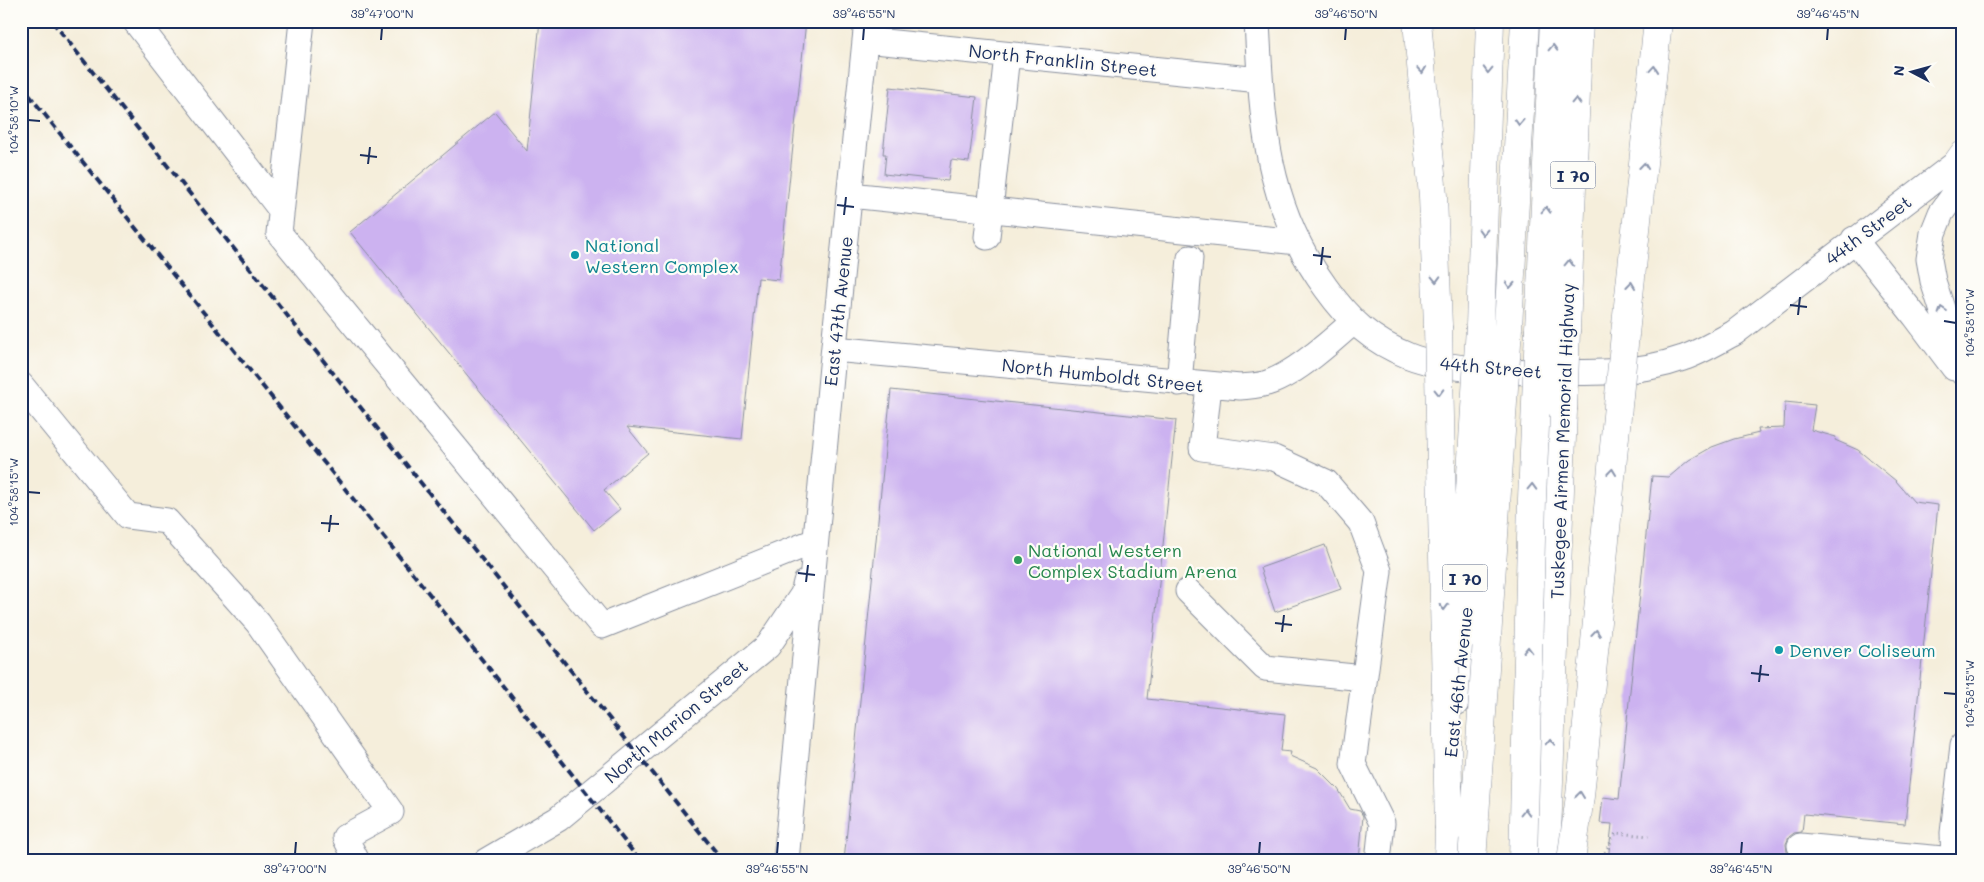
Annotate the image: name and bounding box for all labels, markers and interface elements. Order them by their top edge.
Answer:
text: 39°47'00"N [350,5,414,21]
text: 39°46'55"N [833,5,895,21]
text: 39°46'50"N [1314,5,1378,21]
text: 39°46'45"N [1797,5,1859,21]
street label: North Franklin Street [967,38,1159,82]
one-way arrow [1547,44,1558,52]
north arrow [1886,48,1936,98]
text: N [1889,64,1909,77]
one-way arrow [1648,65,1659,73]
one-way arrow [1416,66,1427,74]
one-way arrow [1483,66,1494,74]
text: 104°58'10"W [5,86,21,154]
one-way arrow [1570,97,1581,105]
one-way arrow [1514,119,1525,127]
road number: I 70 [1550,162,1596,188]
one-way arrow [1638,162,1649,170]
street label: 44th Street [1820,190,1916,270]
one-way arrow [1540,206,1551,214]
one-way arrow [1478,229,1489,237]
place label: National Western Complex [585,233,738,278]
street label: East 47th Avenue [818,235,858,387]
marker: National Western Complex [569,249,581,261]
one-way arrow [1564,259,1574,267]
one-way arrow [1431,276,1442,284]
one-way arrow [1505,281,1516,289]
one-way arrow [1625,281,1636,289]
street label: Tuskegee Airmen Memorial Highway [1544,283,1580,599]
text: 104°58'10"W [1961,289,1977,357]
one-way arrow [1938,306,1948,315]
street label: 44th Street [1439,351,1543,383]
street label: North Humboldt Street [1001,352,1205,398]
one-way arrow [1434,388,1445,396]
text: 104°58'15"W [5,458,21,526]
one-way arrow [1606,467,1617,475]
one-way arrow [1527,483,1538,491]
place label: National Western Complex Stadium Arena [1028,538,1238,583]
marker: National Western Complex Stadium Arena [1012,554,1024,566]
road number: I 70 [1442,564,1488,592]
one-way arrow [1439,604,1449,611]
street label: East 46th Avenue [1438,605,1478,759]
one-way arrow [1590,629,1601,637]
place label: Denver Coliseum [1789,638,1936,662]
marker: Denver Coliseum [1773,644,1785,656]
one-way arrow [1523,645,1534,653]
street label: North Marion Street [599,654,753,788]
text: 104°58'15"W [1961,660,1977,728]
one-way arrow [1545,738,1555,746]
one-way arrow [1574,791,1585,799]
one-way arrow [1519,808,1530,816]
text: 39°47'00"N [263,860,327,876]
text: 39°46'55"N [746,860,808,876]
text: 39°46'50"N [1227,860,1291,876]
text: 39°46'45"N [1710,860,1772,876]

